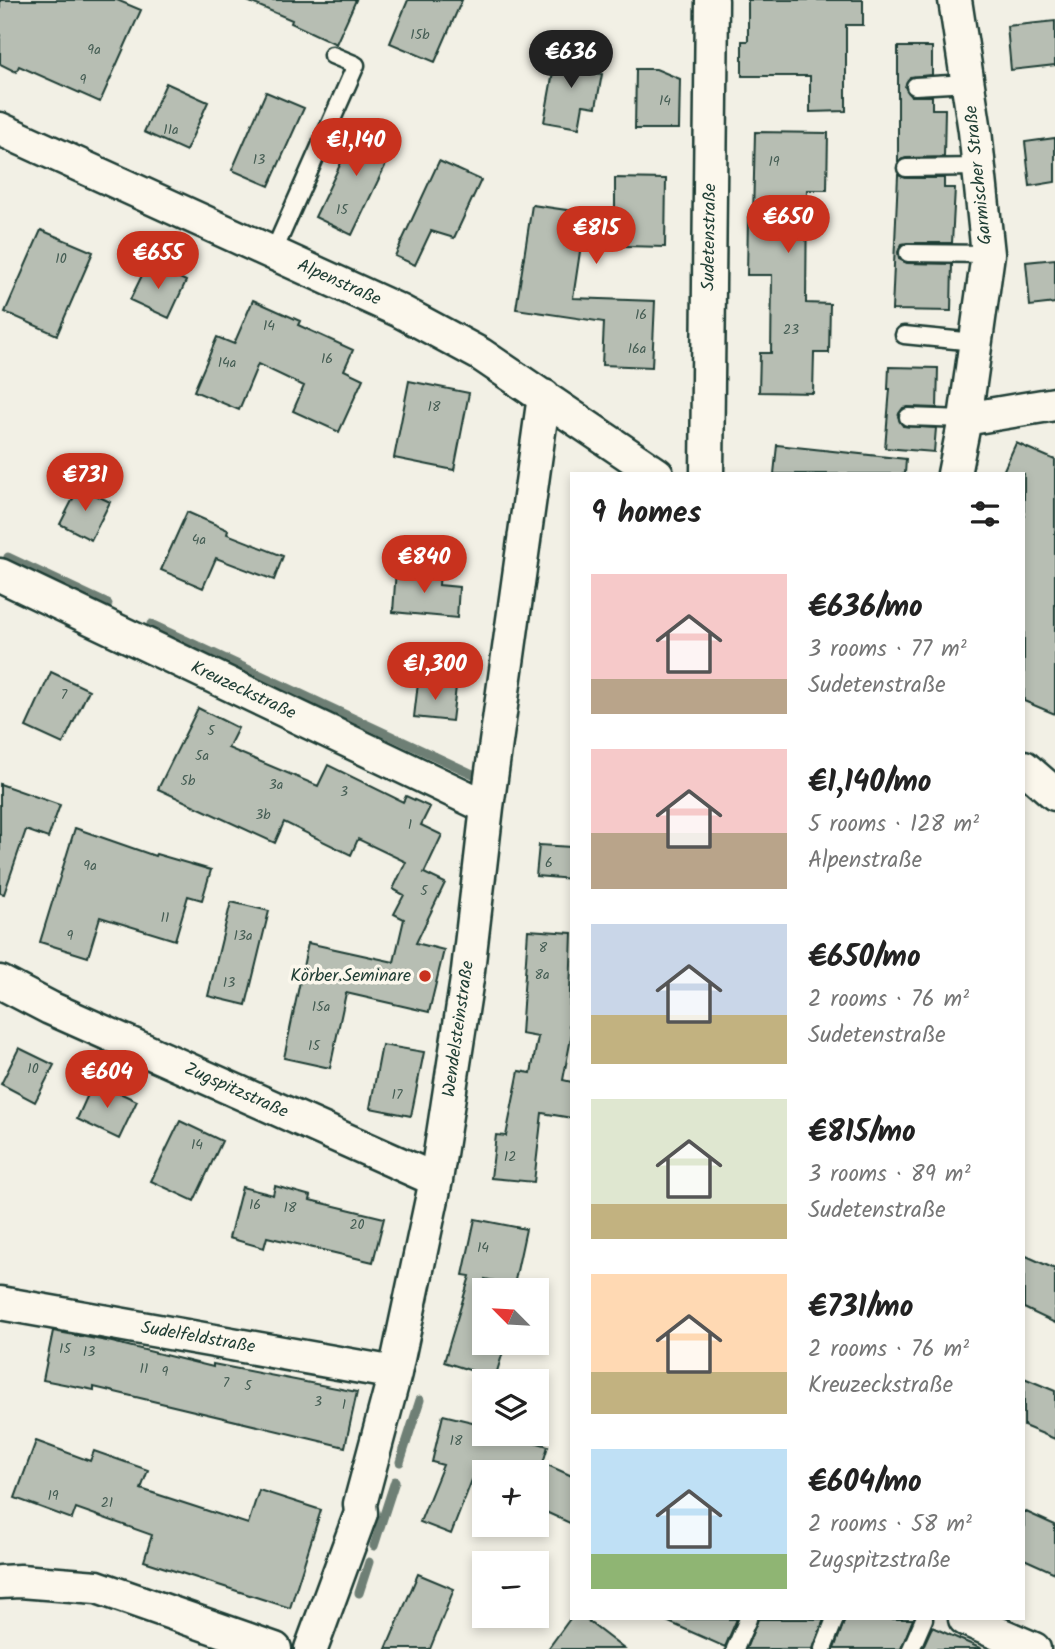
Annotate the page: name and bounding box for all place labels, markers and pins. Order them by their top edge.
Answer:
pin: €636 [530,31,612,90]
pin: €1,140 [299,118,413,178]
pin: €650 [747,196,829,255]
pin: €815 [555,206,637,266]
pin: €655 [117,232,199,291]
pin: €731 [44,454,126,513]
pin: €840 [383,536,465,595]
pin: €1,300 [378,642,492,702]
place label: Körber.Seminare [290,962,411,991]
marker: Körber.Seminare [417,968,433,984]
pin: €604 [66,1050,148,1110]

